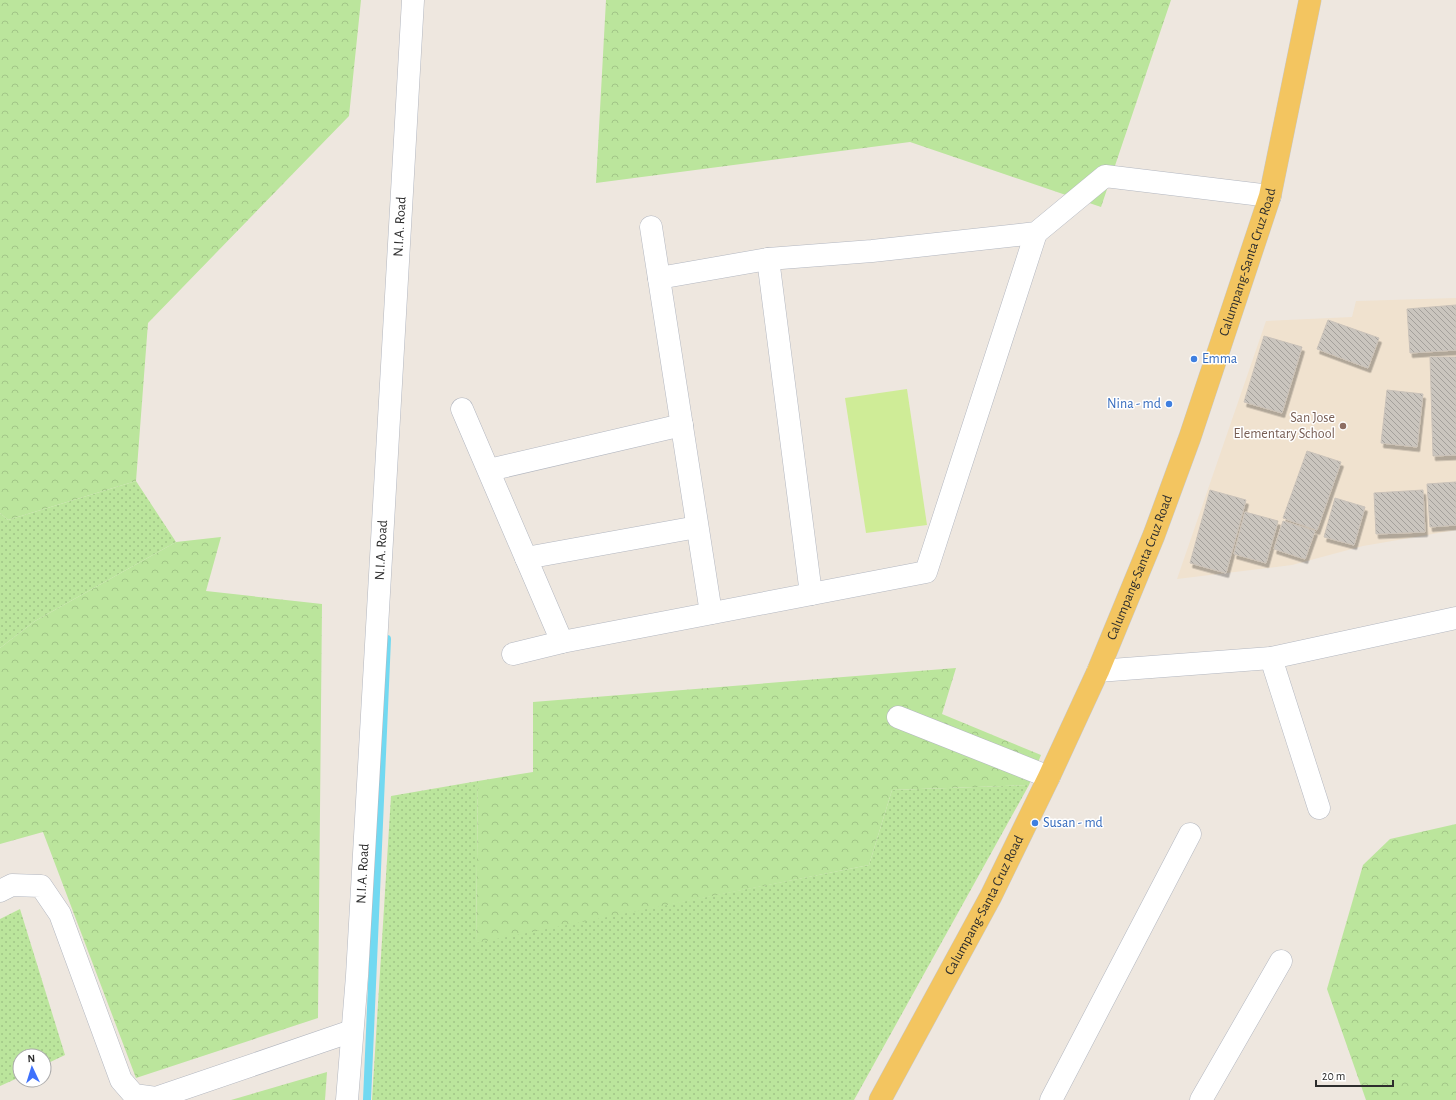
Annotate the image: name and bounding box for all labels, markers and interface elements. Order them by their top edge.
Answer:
street label: Calumpang-Santa Cruz Road [1217,187,1278,338]
street label: N.I.A. Road [391,196,409,257]
place label: Emma [1202,352,1238,366]
marker: Emma [1189,354,1199,364]
place label: Nina - md [1107,397,1161,411]
marker: Nina - md [1164,399,1174,409]
place label: San Jose Elementary School [1234,411,1335,441]
marker: San Jose Elementary School [1338,421,1348,431]
street label: Calumpang-Santa Cruz Road [1104,493,1175,642]
street label: N.I.A. Road [373,520,390,581]
place label: Susan - md [1043,816,1103,830]
marker: Susan - md [1030,818,1040,828]
street label: Calumpang-Santa Cruz Road [942,833,1026,977]
street label: N.I.A. Road [354,843,372,904]
north arrow [12,1048,52,1088]
text: N [27,1053,36,1064]
scale bar [1316,1062,1393,1088]
text: 20 m [1322,1070,1345,1082]

